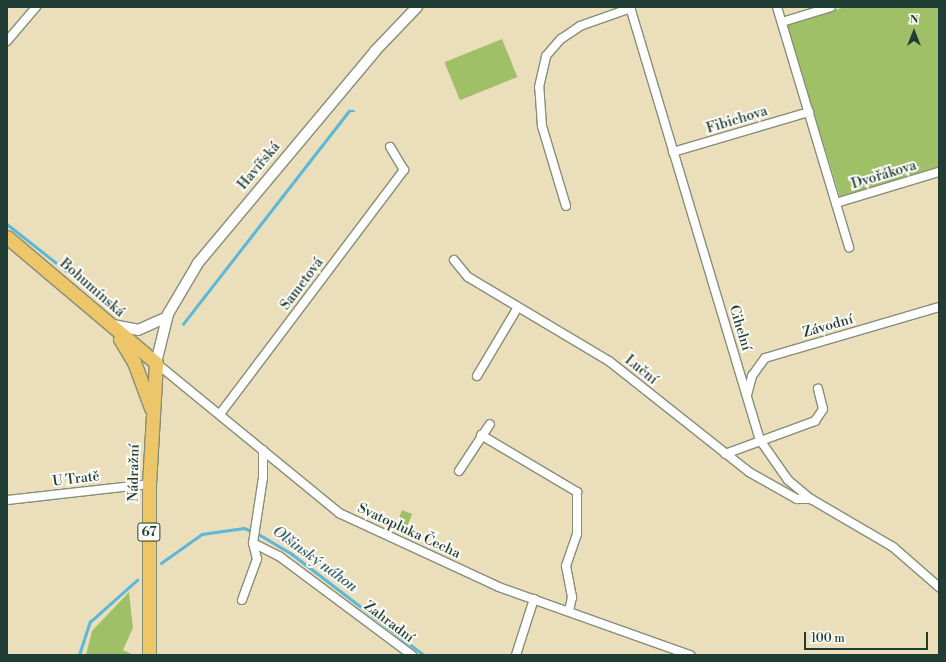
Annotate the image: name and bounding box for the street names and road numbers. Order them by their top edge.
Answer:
street label: Fibichova [704,103,770,137]
street label: Havířská [234,139,284,193]
street label: Dvořákova [849,157,919,193]
street label: Bohumínská [56,255,128,321]
street label: Sametová [277,255,327,313]
street label: Cihelní [725,303,755,353]
street label: Závodní [801,311,855,341]
street label: Luční [621,352,661,388]
street label: Nádražní [125,444,143,502]
street label: U Tratě [51,468,101,490]
street label: Svatopluka Čecha [355,500,463,562]
road number: 67 [137,521,161,543]
street label: Zahradní [361,598,417,646]

